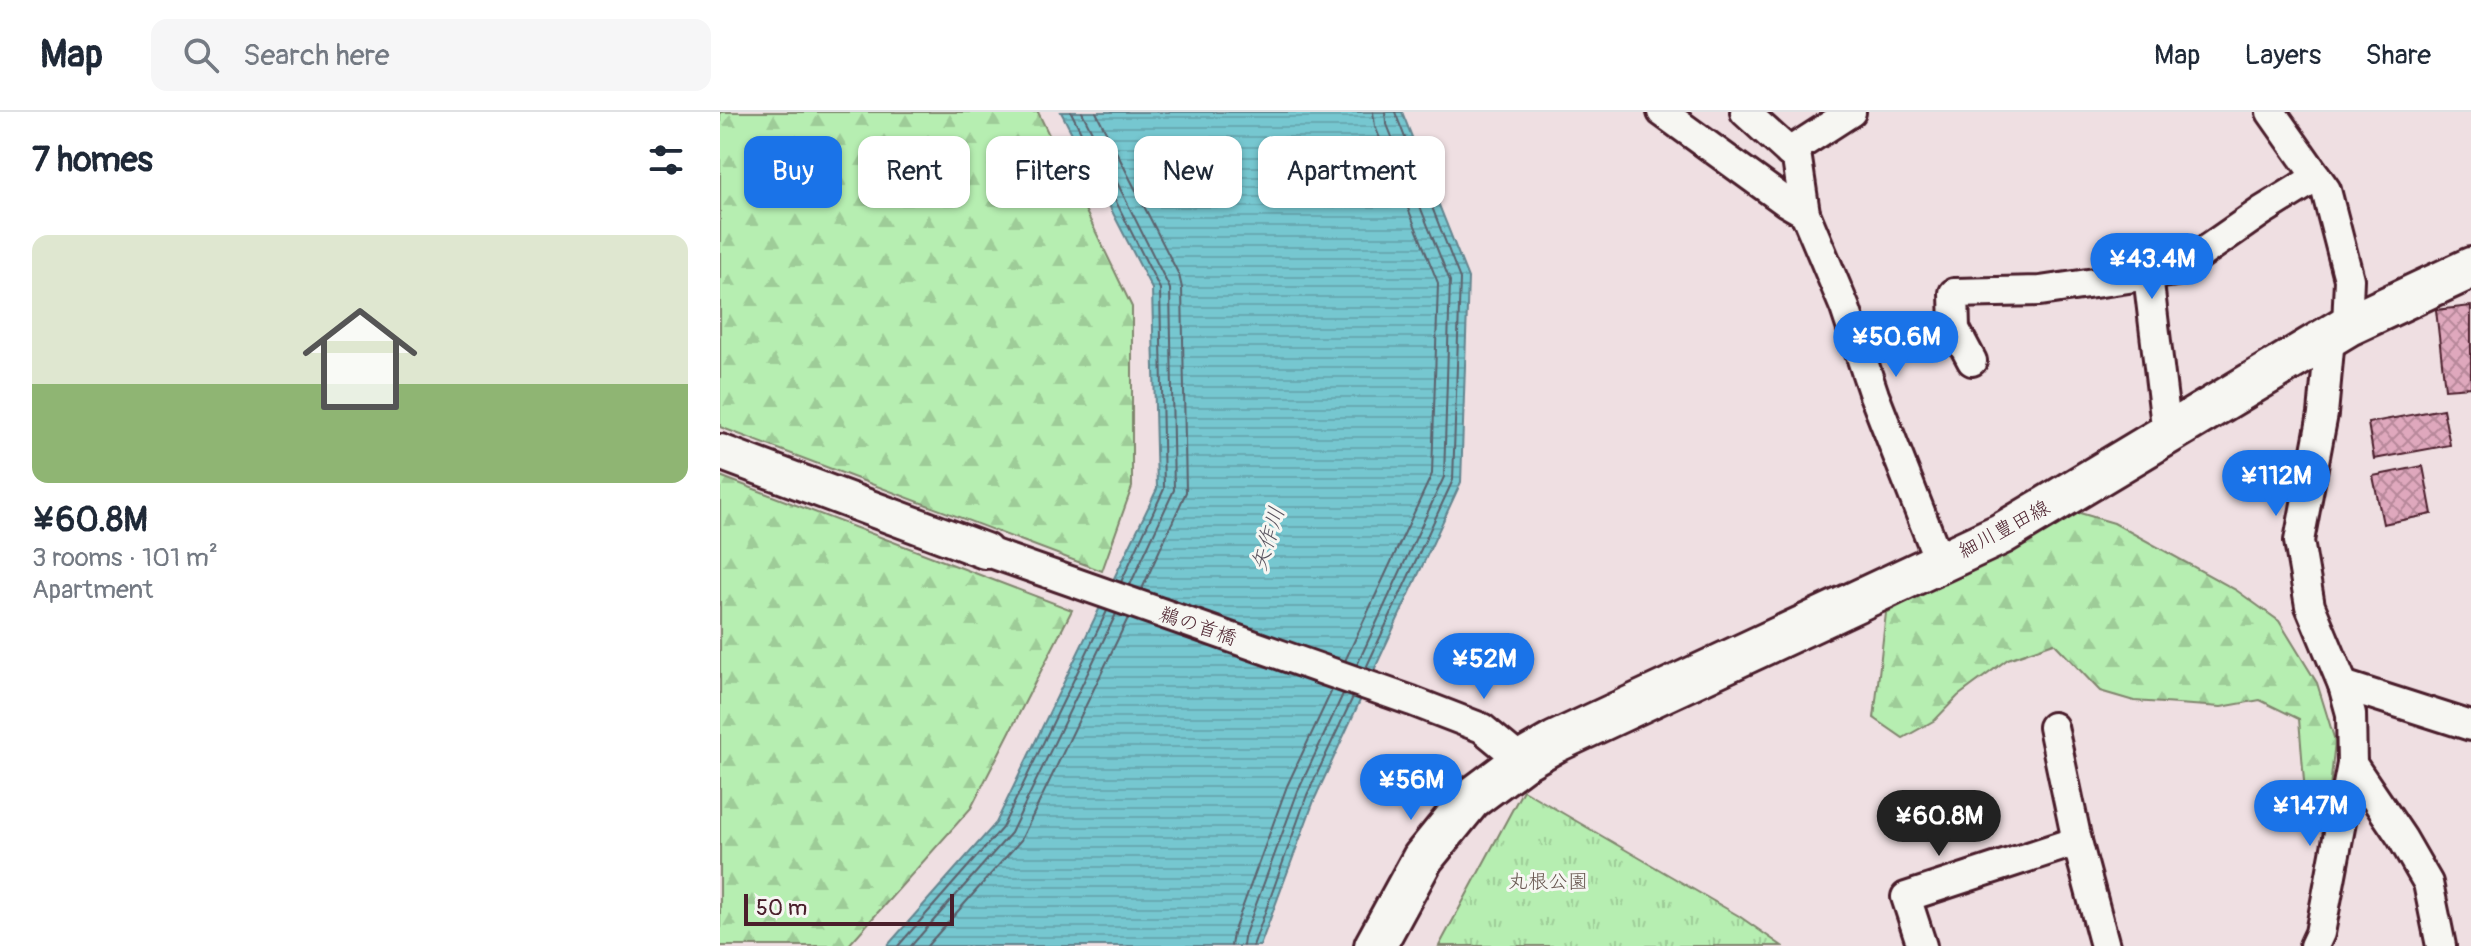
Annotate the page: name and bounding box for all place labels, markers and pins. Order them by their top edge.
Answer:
pin: ¥43.4M [2087,233,2217,301]
pin: ¥50.6M [1831,311,1961,379]
pin: ¥112M [2220,450,2332,518]
pin: ¥52M [1437,633,1531,701]
pin: ¥56M [1364,754,1458,822]
pin: ¥147M [2254,780,2366,848]
pin: ¥60.8M [1874,790,2004,858]

